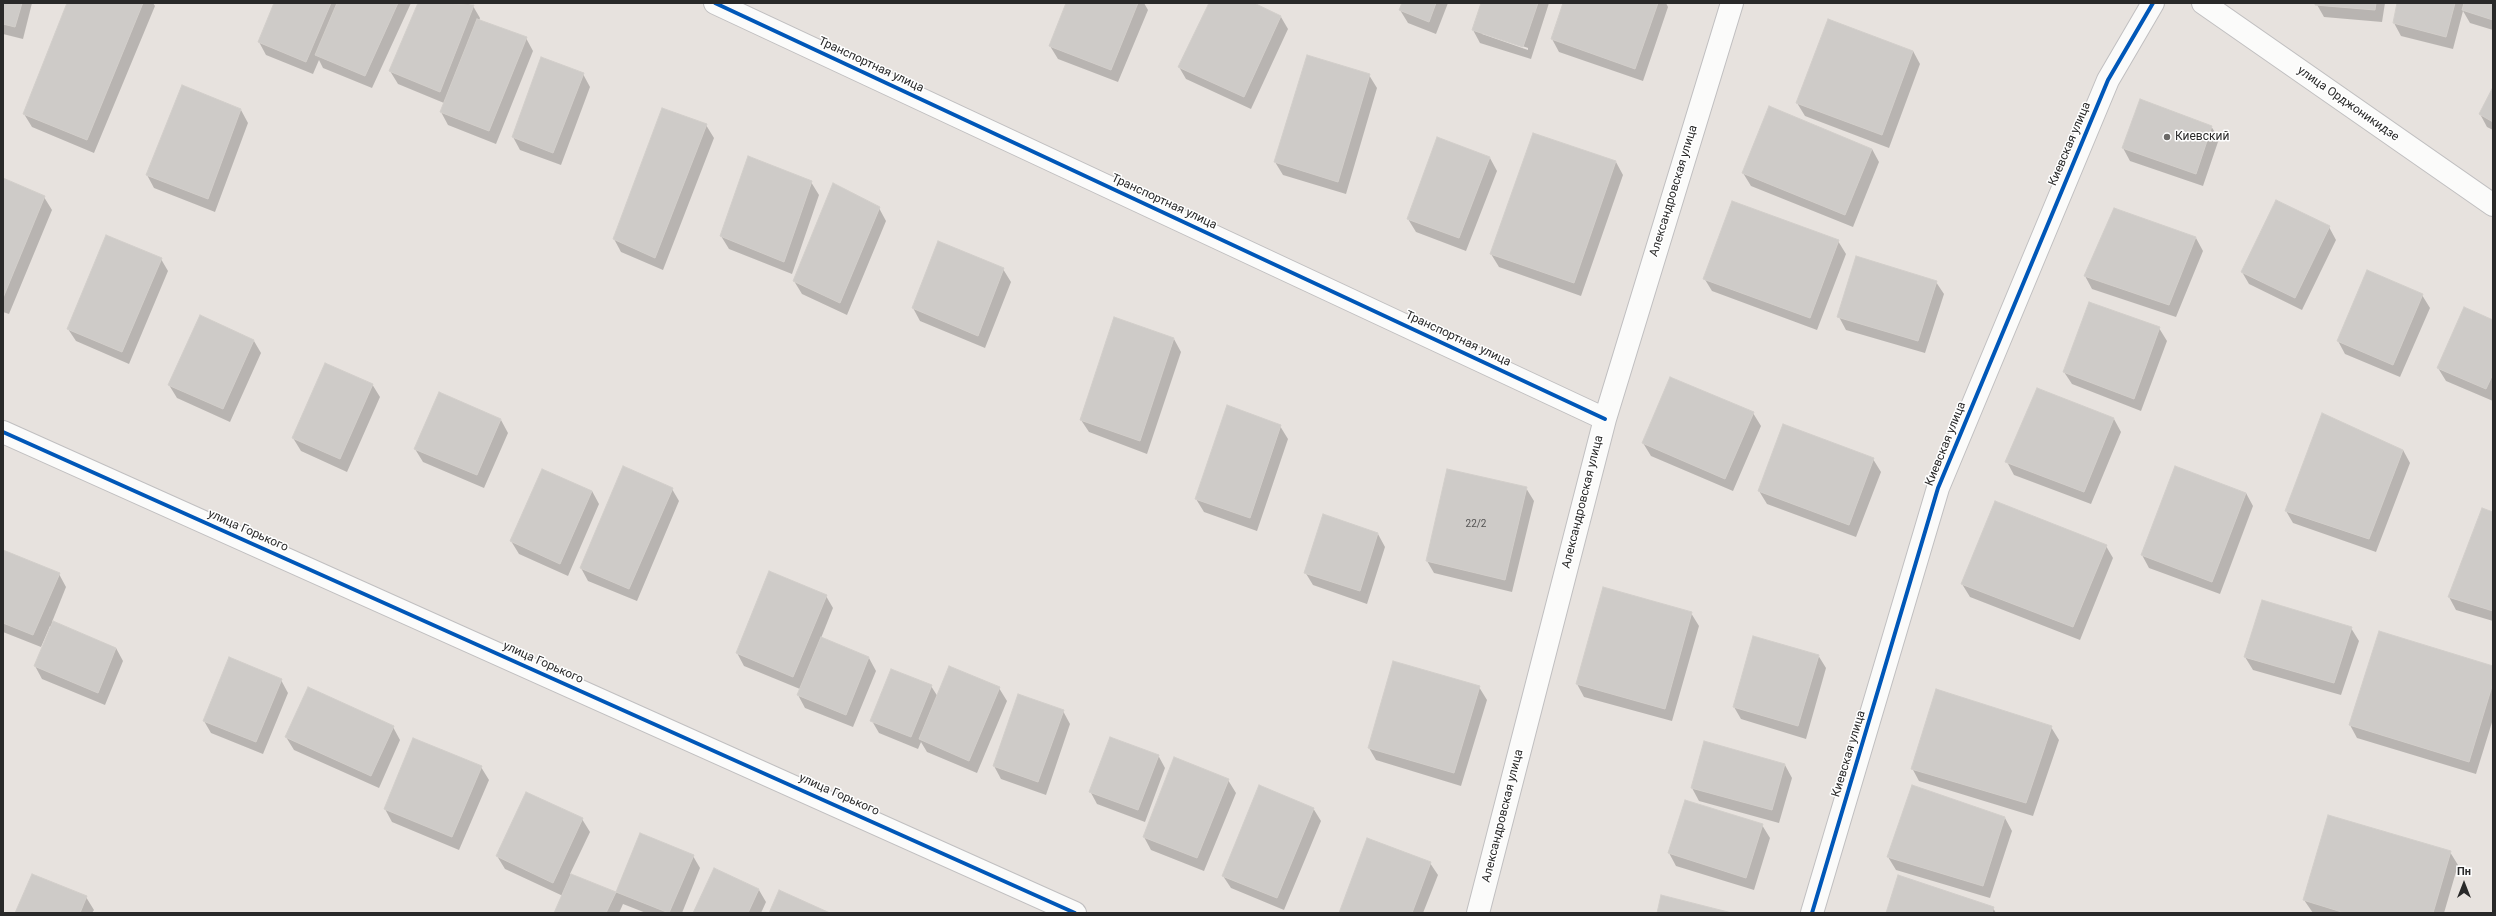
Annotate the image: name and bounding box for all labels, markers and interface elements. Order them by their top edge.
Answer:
street label: Транспортная улица [816,34,926,96]
street label: улица Орджоникидзе [2294,63,2402,145]
street label: Киевская улица [2046,100,2094,188]
street label: Александровская улица [1647,123,1701,259]
place label: Киевский [2175,130,2229,144]
marker: Киевский [2162,132,2172,142]
street label: Транспортная улица [1109,171,1219,233]
street label: Транспортная улица [1403,308,1513,370]
street label: Киевская улица [1923,400,1969,488]
street label: Александровская улица [1559,434,1607,570]
street label: улица Горького [206,507,290,555]
house number: 22/2 [1466,518,1486,530]
street label: улица Горького [501,639,585,687]
street label: Киевская улица [1829,709,1869,799]
street label: Александровская улица [1479,748,1527,884]
street label: улица Горького [797,771,881,819]
north arrow [2444,864,2484,904]
text: Пн [2457,865,2471,878]

